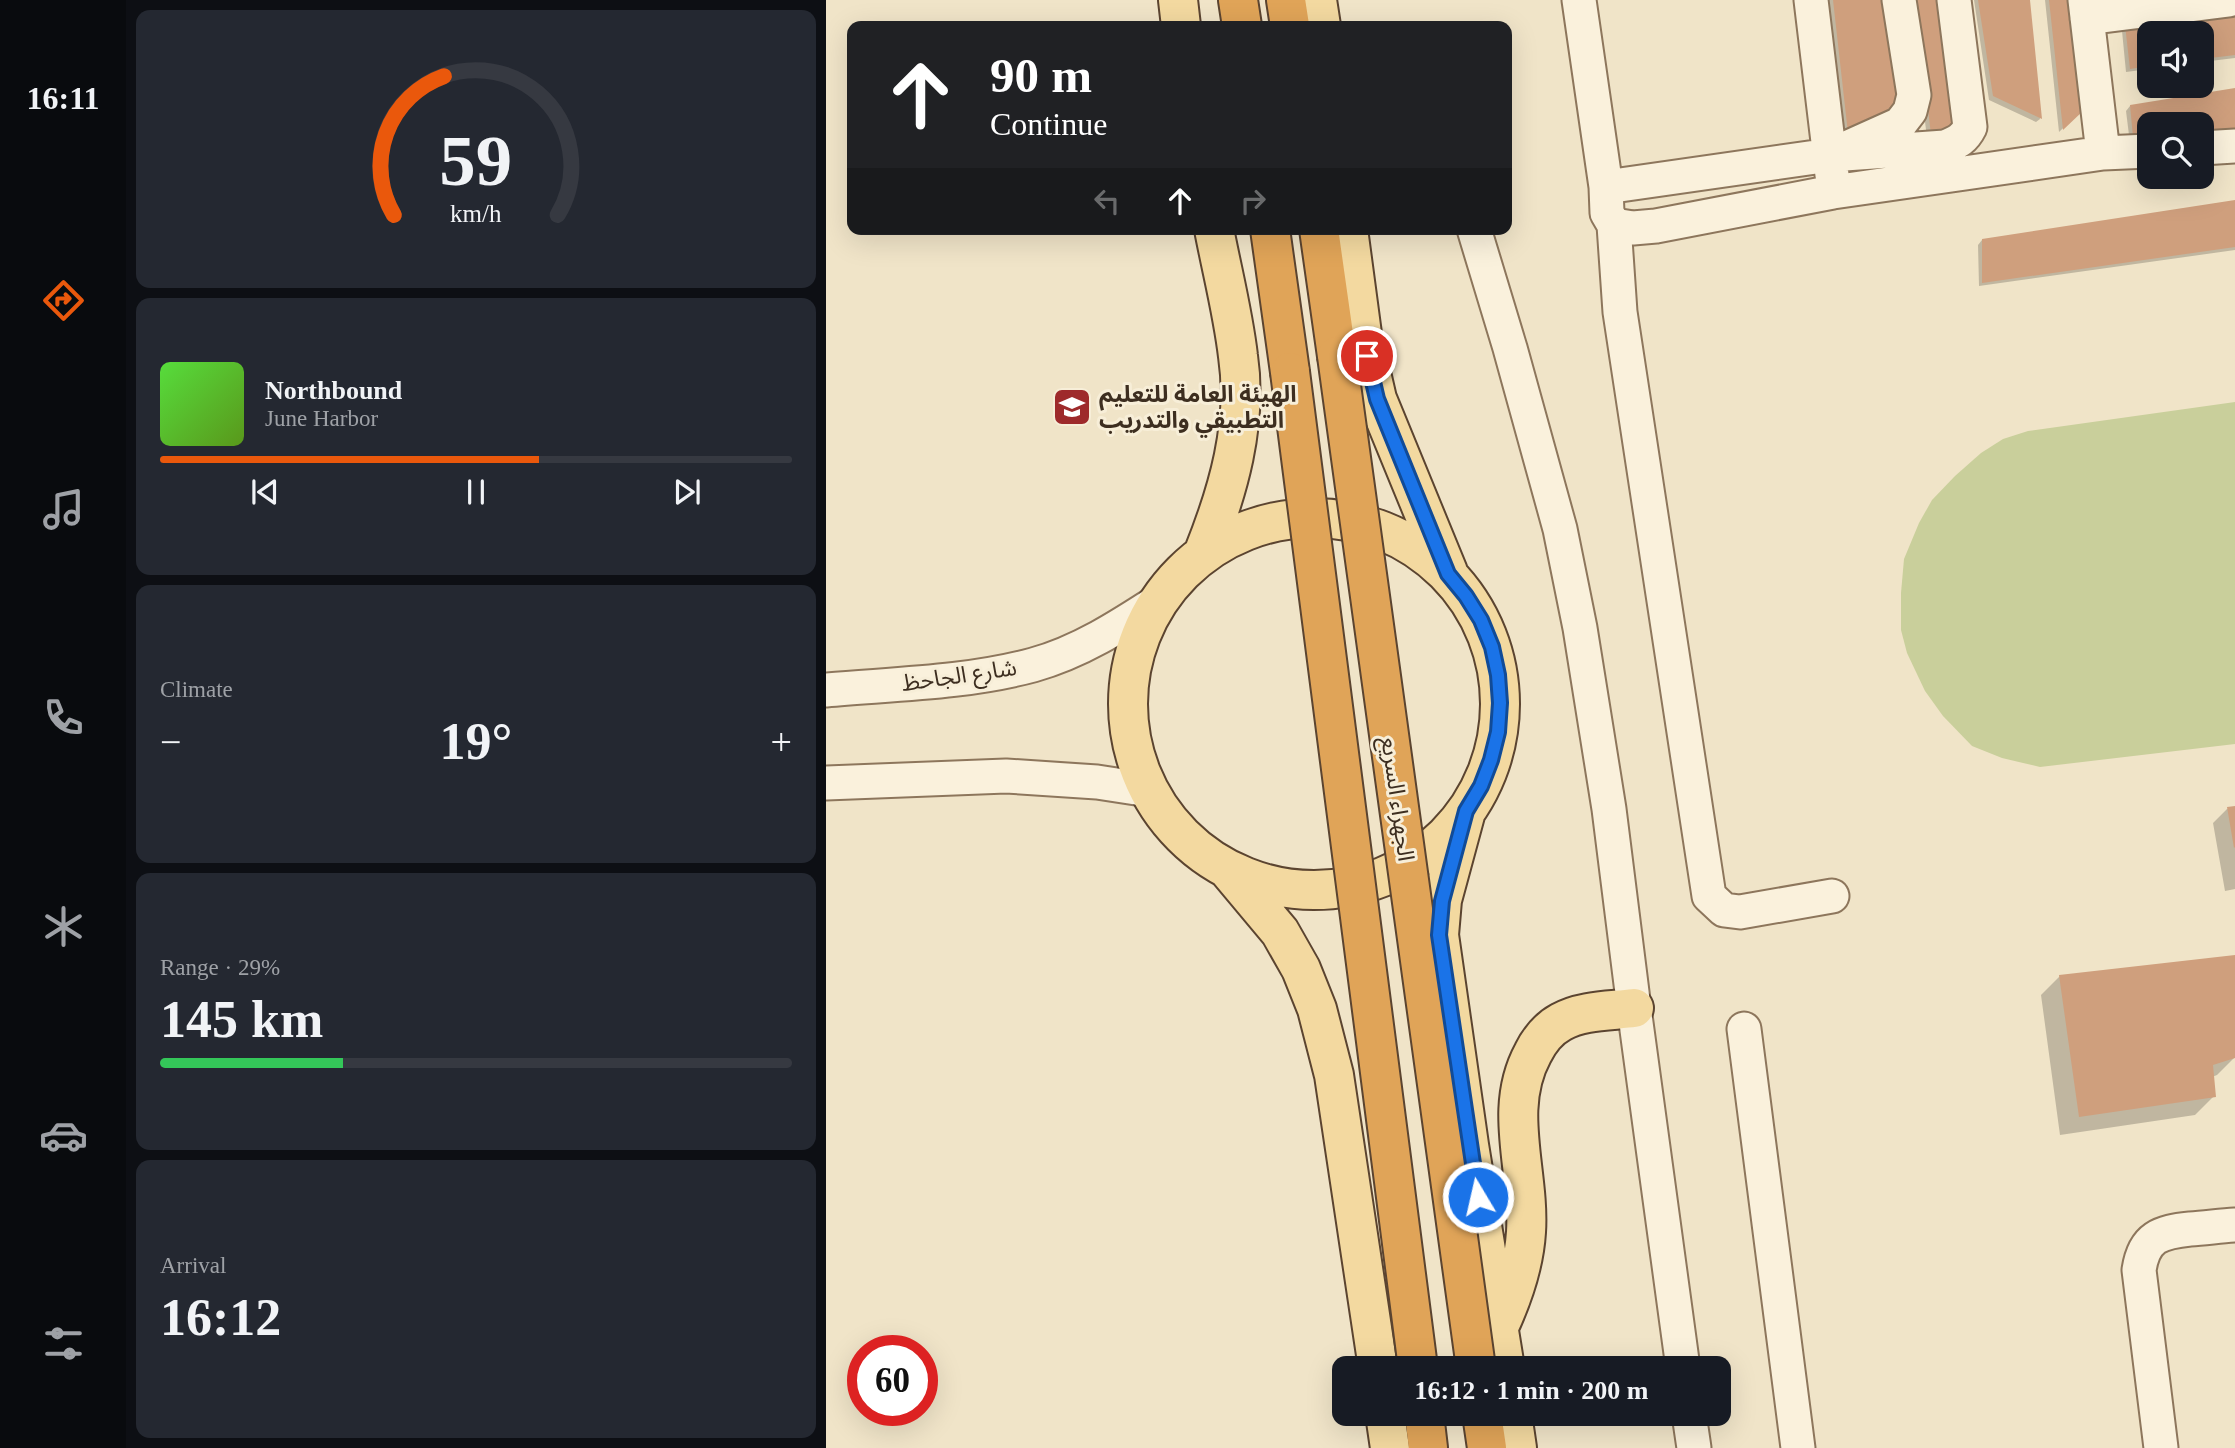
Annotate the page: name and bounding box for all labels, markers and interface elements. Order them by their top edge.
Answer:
map controls [2137,21,2214,189]
button: sound [2137,21,2214,98]
text: 90 m [990,48,1092,103]
icon: ahead [875,49,966,140]
text: 16:11 [27,80,99,116]
text: Continue [990,106,1107,142]
button: search [2137,112,2214,189]
text: 59 [440,120,512,201]
icon: left [1088,182,1126,220]
icon: ahead [1161,182,1199,220]
icon: right [1234,182,1272,220]
text: km/h [450,200,502,227]
icon: directions [39,276,88,325]
pin [1337,326,1397,386]
icon: arrive [1348,337,1386,375]
text: Northbound [265,376,402,405]
place label: الهيئة العامة للتعليم التطبيقي والتدريب [1099,382,1296,438]
school or university icon: الهيئة العامة للتعليم التطبيقي والتدريب [1051,386,1093,428]
text: June Harbor [265,406,378,431]
icon: previous [246,473,284,511]
icon: pause [457,473,495,511]
icon: next [668,473,706,511]
icon: music [39,485,88,534]
street label: شارع الجاحظ [900,655,1019,700]
text: Climate [160,677,233,702]
icon: phone [39,693,88,742]
text: 19° [440,713,512,770]
text: − [160,721,181,763]
text: + [771,721,792,763]
street label: الجهراء السريع [1372,735,1419,864]
icon: climate [39,902,88,951]
text: Range · 29% [160,955,280,980]
text: 145 km [160,991,323,1048]
icon: car [39,1111,88,1160]
position arrow [1441,1160,1515,1234]
text: Arrival [160,1253,226,1278]
text: 16:12 [160,1289,281,1346]
icon: filters [39,1319,88,1368]
speed limit sign: 60 [847,1335,938,1426]
text: 16:12 · 1 min · 200 m [1415,1376,1649,1405]

